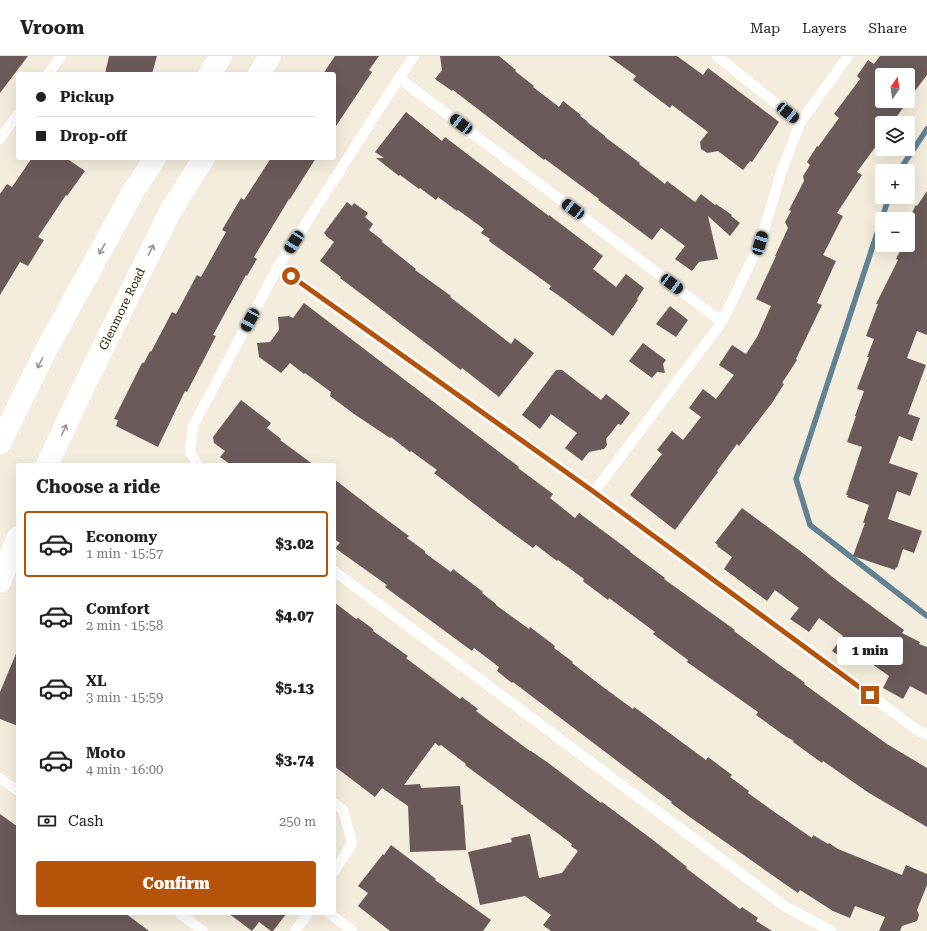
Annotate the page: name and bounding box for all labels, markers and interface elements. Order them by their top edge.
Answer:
text: Vroom [20,16,84,39]
text: Map [750,20,780,36]
text: Layers [802,20,846,36]
text: Share [868,20,907,36]
north arrow [875,68,915,108]
map controls [875,68,915,252]
text: Pickup [60,88,114,106]
car [775,101,801,125]
car [448,112,474,136]
button: layers [875,116,915,156]
text: Drop-off [60,127,127,145]
button: + [875,164,915,204]
car [560,197,586,221]
button: − [875,212,915,252]
car [282,229,306,255]
car [751,230,769,256]
one-way arrow [97,243,105,255]
one-way arrow [148,244,156,256]
street label: Glenmore Road [96,265,148,352]
route start [282,267,300,285]
car [659,272,685,296]
car [239,307,261,333]
one-way arrow [36,357,43,369]
one-way arrow [61,424,68,436]
text: Choose a ride [36,476,160,497]
icon: car [38,526,74,562]
text: Economy [86,528,157,546]
text: $3.02 [275,535,314,553]
text: 1 min · 15:57 [86,546,163,561]
icon: car [38,598,74,634]
text: Comfort [86,600,150,618]
text: $4.07 [275,607,314,625]
text: 2 min · 15:58 [86,618,163,633]
callout: 1 min [837,637,903,665]
text: 1 min [852,643,888,658]
icon: car [38,670,74,706]
text: XL [86,672,107,690]
text: $5.13 [275,679,314,697]
route end [861,686,879,704]
text: 3 min · 15:59 [86,690,163,705]
icon: car [38,742,74,778]
text: Moto [86,744,126,762]
text: $3.74 [275,751,314,769]
text: 4 min · 16:00 [86,762,163,777]
icon: cash [36,810,58,832]
text: Cash [68,812,104,830]
text: 250 m [279,814,316,829]
button: Confirm [36,861,316,907]

